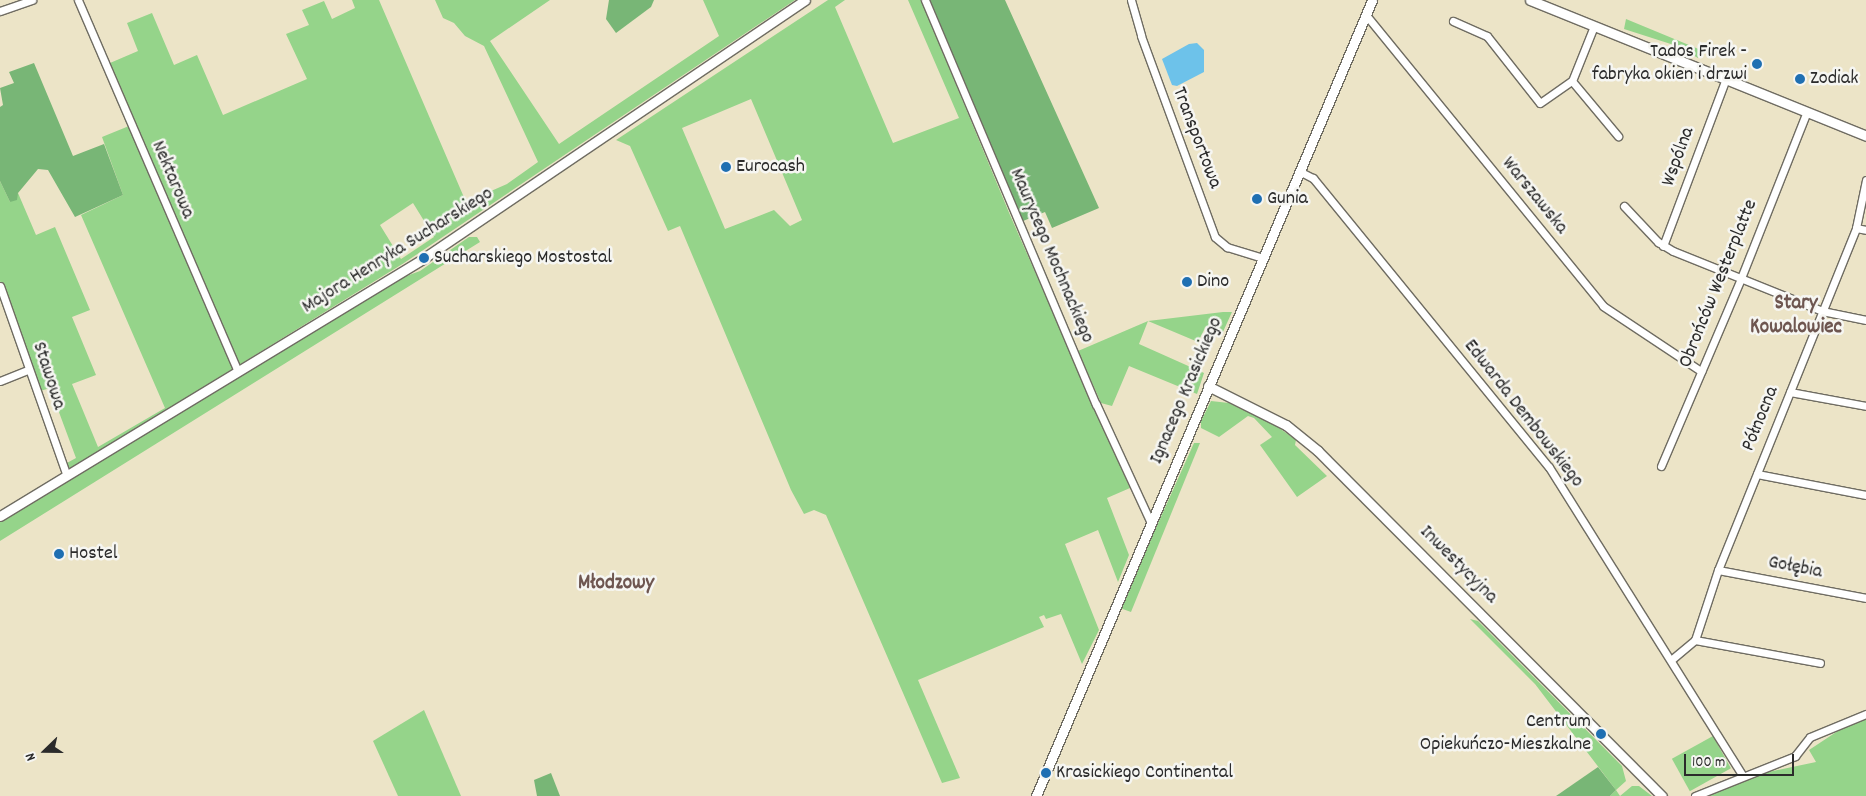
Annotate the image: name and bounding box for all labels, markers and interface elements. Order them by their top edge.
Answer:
place label: Tados Firek - fabryka okien i drzwi [1592,40,1747,87]
marker: Tados Firek - fabryka okien i drzwi [1751,58,1763,70]
place label: Zodiak [1810,67,1858,91]
marker: Zodiak [1794,73,1806,85]
street label: Transportowa [1166,84,1226,192]
street label: Wspólna [1657,124,1701,190]
street label: Nektarowa [145,137,199,223]
street label: Warszawska [1496,152,1572,240]
place label: Eurocash [736,155,805,179]
marker: Eurocash [720,161,732,173]
street label: Maurycego Mochnackiego [1003,165,1099,347]
street label: Majora Henryka Sucharskiego [298,182,498,320]
place label: Gunia [1267,187,1308,211]
marker: Gunia [1251,193,1263,205]
street label: Obrońców Westerplatte [1674,196,1764,372]
place label: Sucharskiego Mostostal [434,246,612,270]
marker: Sucharskiego Mostostal [418,252,430,264]
place label: Dino [1197,270,1229,294]
marker: Dino [1181,276,1193,288]
district label: Stary Kowalowiec [1750,291,1842,341]
street label: Ignacego Krasickiego [1145,314,1229,468]
street label: Edwarda Dembowskiego [1458,335,1588,493]
street label: Stawowa [26,339,70,413]
street label: Północna [1737,383,1785,455]
street label: Inwestycyjna [1414,521,1502,609]
place label: Hostel [69,542,117,566]
marker: Hostel [53,548,65,560]
street label: Gołębia [1766,551,1824,585]
district label: Młodzowy [578,571,654,597]
place label: Centrum Opiekuńczo-Mieszkalne [1420,710,1591,757]
north arrow [20,726,70,776]
marker: Centrum Opiekuńczo-Mieszkalne [1595,728,1607,740]
scale bar [1686,744,1796,776]
text: N [21,750,42,764]
text: 100 m [1692,752,1725,774]
place label: Krasickiego Continental [1056,761,1233,785]
marker: Krasickiego Continental [1040,767,1052,779]

